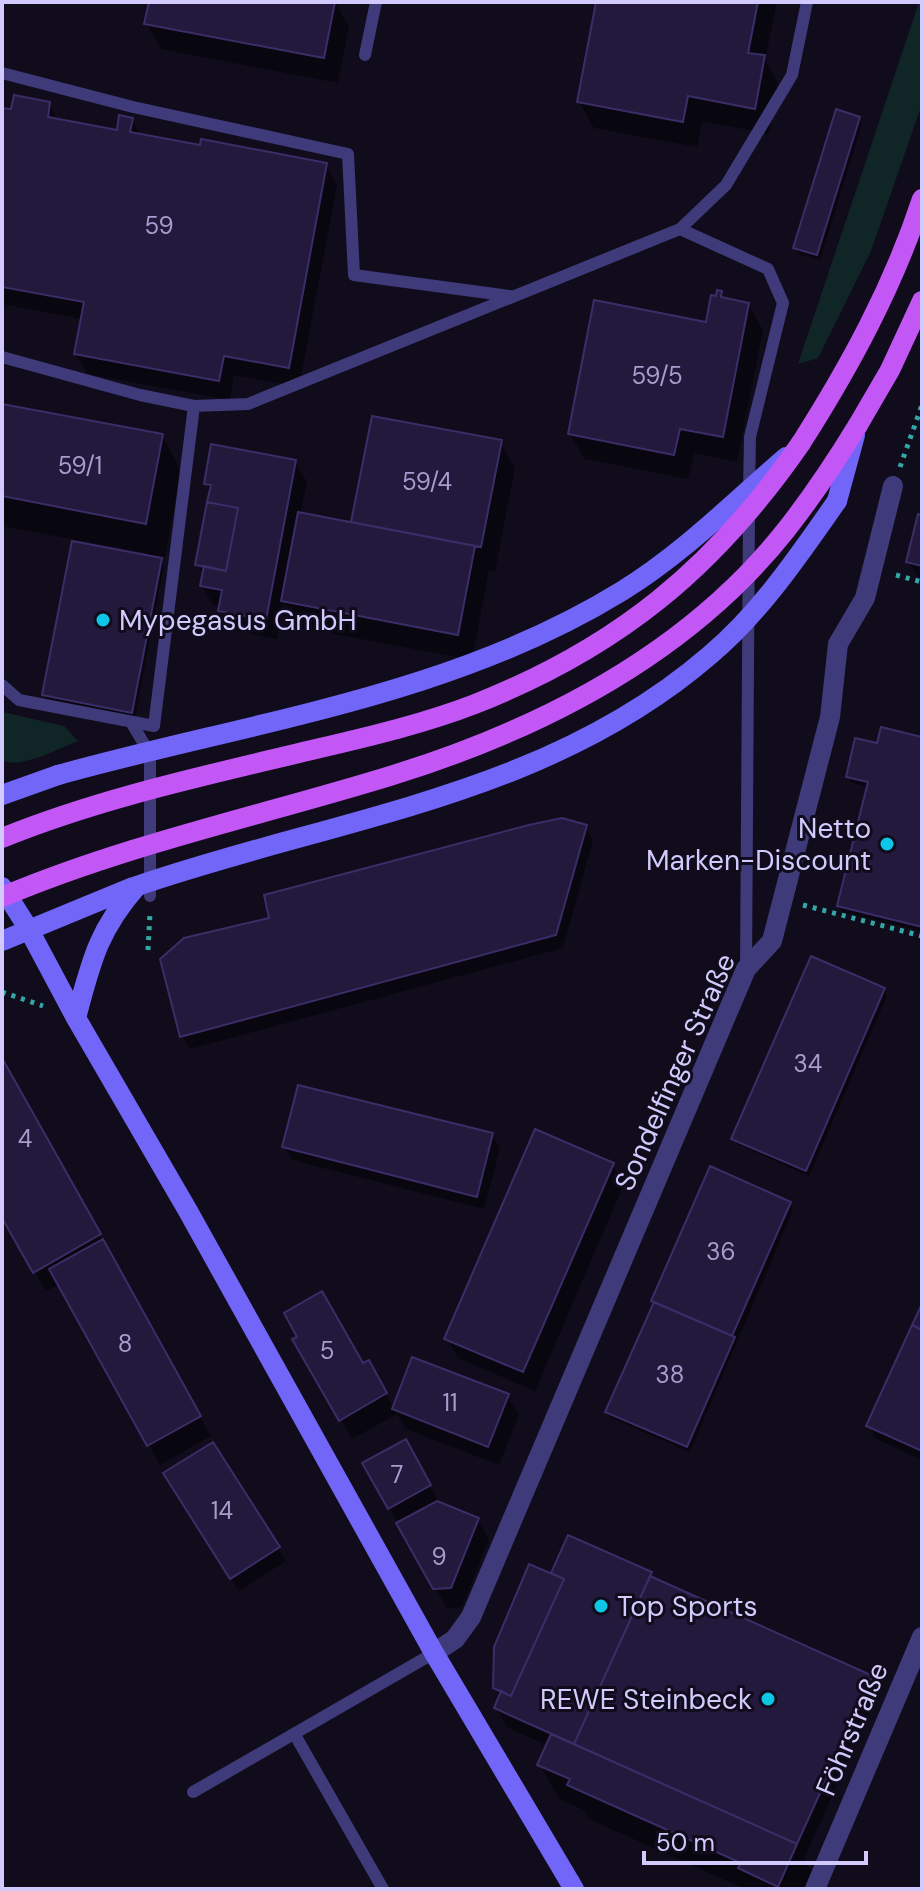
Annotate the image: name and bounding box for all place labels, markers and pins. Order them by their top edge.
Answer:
place label: Mypegasus GmbH [119,602,357,639]
marker: Mypegasus GmbH [94,611,112,629]
place label: Netto Marken-Discount [646,810,871,879]
marker: Netto Marken-Discount [878,835,896,853]
place label: Top Sports [617,1588,758,1625]
marker: Top Sports [592,1597,610,1615]
place label: REWE Steinbeck [540,1681,752,1718]
marker: REWE Steinbeck [759,1690,777,1708]

